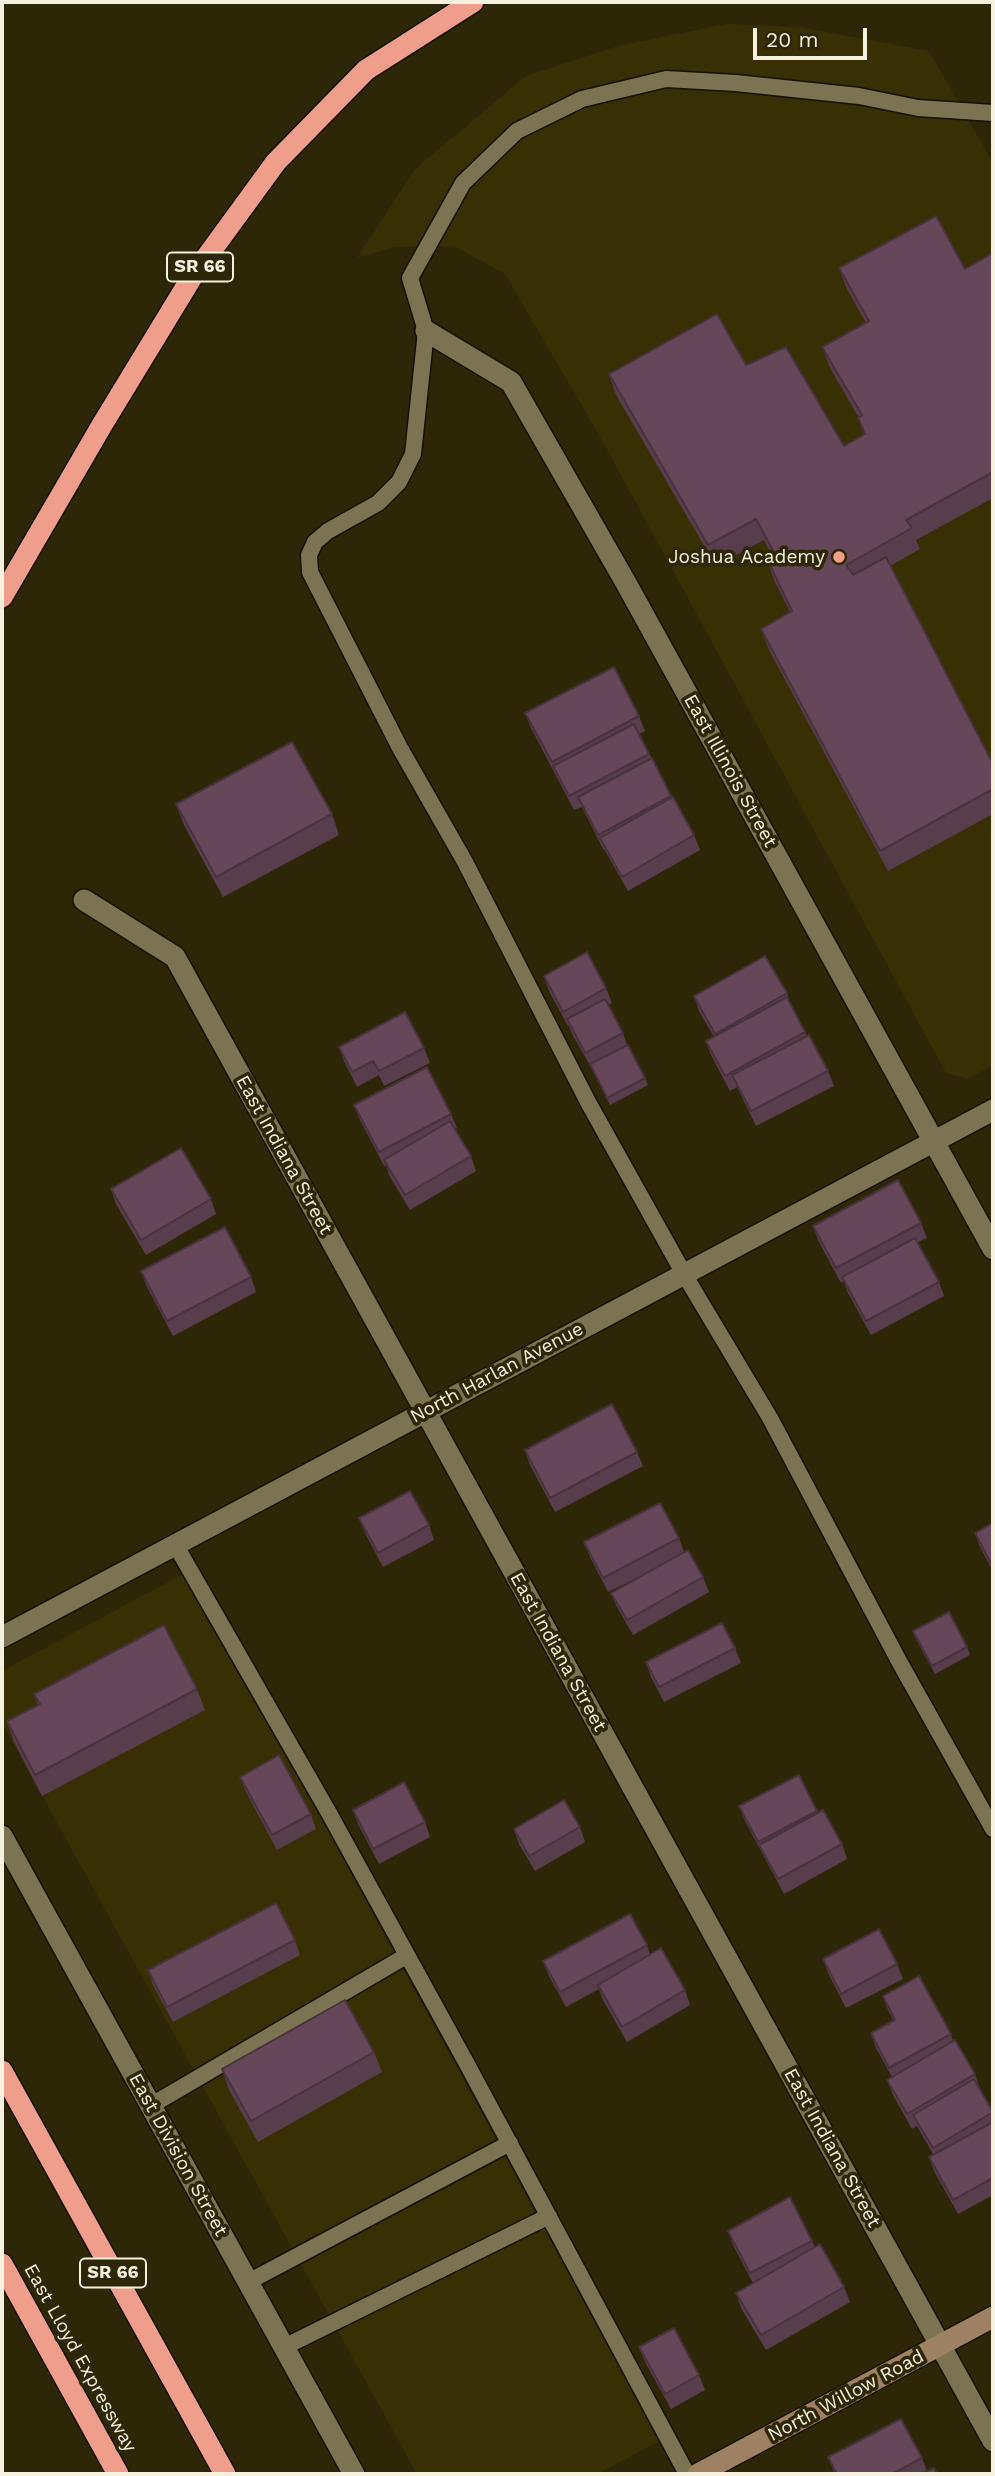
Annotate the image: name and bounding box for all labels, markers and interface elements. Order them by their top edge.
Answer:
scale bar [757,14,871,58]
text: 20 m [766,27,818,52]
road number: SR 66 [167,253,233,282]
place label: Joshua Academy [668,546,825,568]
marker: Joshua Academy [831,549,847,565]
street label: East Illinois Street [678,691,782,851]
street label: East Indiana Street [231,1071,337,1239]
street label: North Harlan Avenue [406,1318,588,1428]
street label: East Indiana Street [505,1568,611,1736]
street label: East Indiana Street [779,2064,885,2232]
street label: East Division Street [124,2070,232,2240]
road number: SR 66 [80,2258,146,2288]
street label: East Lloyd Expressway [19,2260,141,2456]
street label: North Willow Road [764,2345,928,2447]

